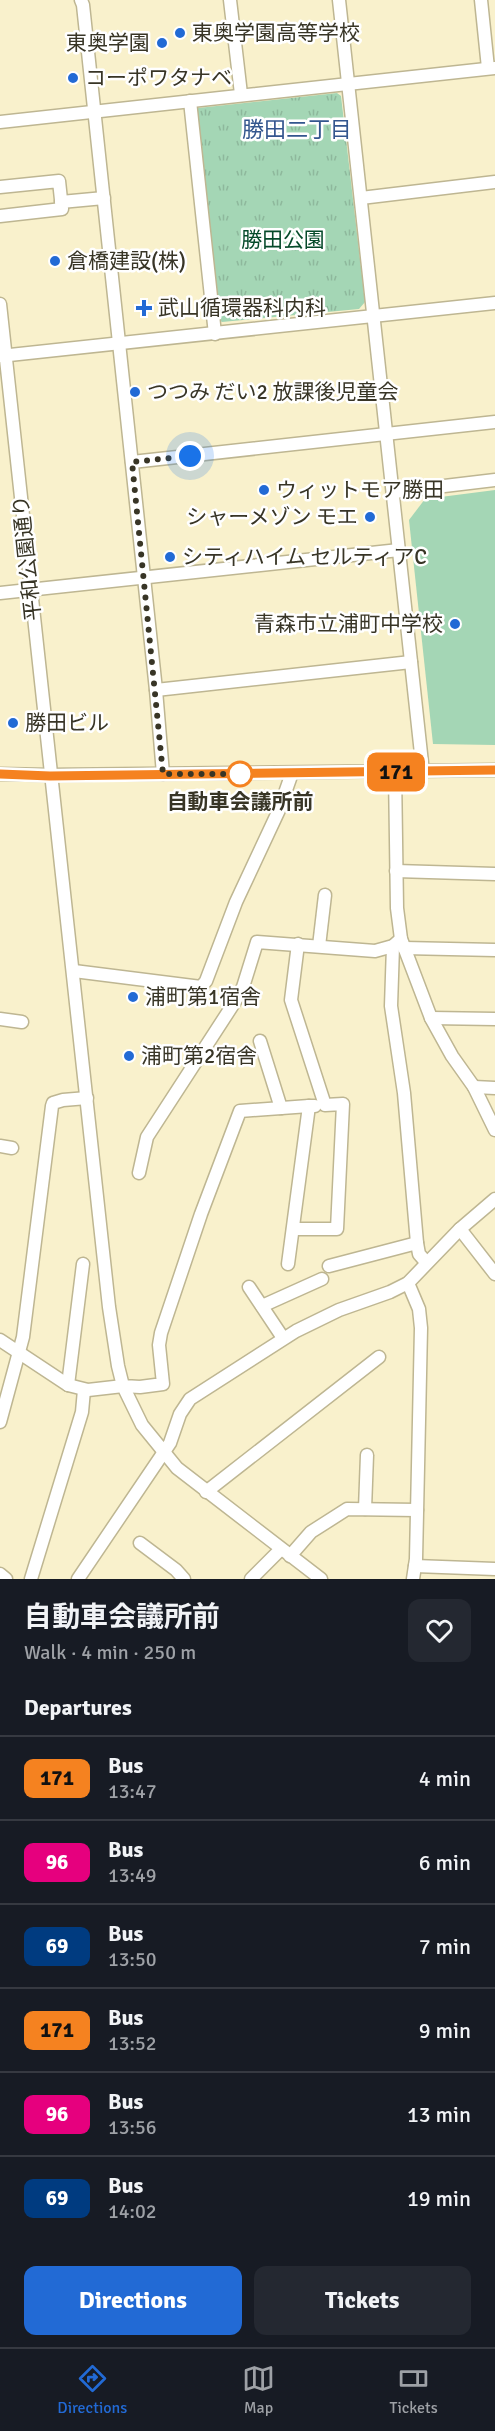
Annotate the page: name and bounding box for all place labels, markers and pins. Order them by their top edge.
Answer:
place label: 東奥学園高等学校 [192,20,360,46]
marker: 東奥学園高等学校 [173,26,187,40]
place label: 東奥学園 [66,30,150,56]
marker: 東奥学園 [155,36,169,50]
place label: コーポワタナベ [85,65,232,91]
marker: コーポワタナベ [66,71,80,85]
place label: 倉橋建設(株) [67,248,186,274]
marker: 倉橋建設(株) [48,254,62,268]
place label: 武山循環器科内科 [158,295,326,321]
marker: 武山循環器科内科 [135,299,153,317]
place label: つつみ だい2 放課後児童会 [147,379,399,405]
marker: つつみ だい2 放課後児童会 [128,385,142,399]
place label: ウィットモア勝田 [276,477,444,503]
marker: ウィットモア勝田 [257,483,271,497]
place label: シャーメゾン モエ [186,504,358,530]
marker: シャーメゾン モエ [363,510,377,524]
place label: シティハイム セルティアC [182,544,427,570]
marker: シティハイム セルティアC [163,550,177,564]
place label: 青森市立浦町中学校 [254,611,443,637]
marker: 青森市立浦町中学校 [448,617,462,631]
place label: 勝田ビル [25,710,109,736]
marker: 勝田ビル [6,716,20,730]
marker: 自動車会議所前 [227,761,253,787]
place label: 自動車会議所前 [167,789,314,815]
place label: 浦町第1宿舎 [145,984,261,1010]
marker: 浦町第1宿舎 [126,990,140,1004]
place label: 浦町第2宿舎 [141,1043,257,1069]
marker: 浦町第2宿舎 [122,1049,136,1063]

